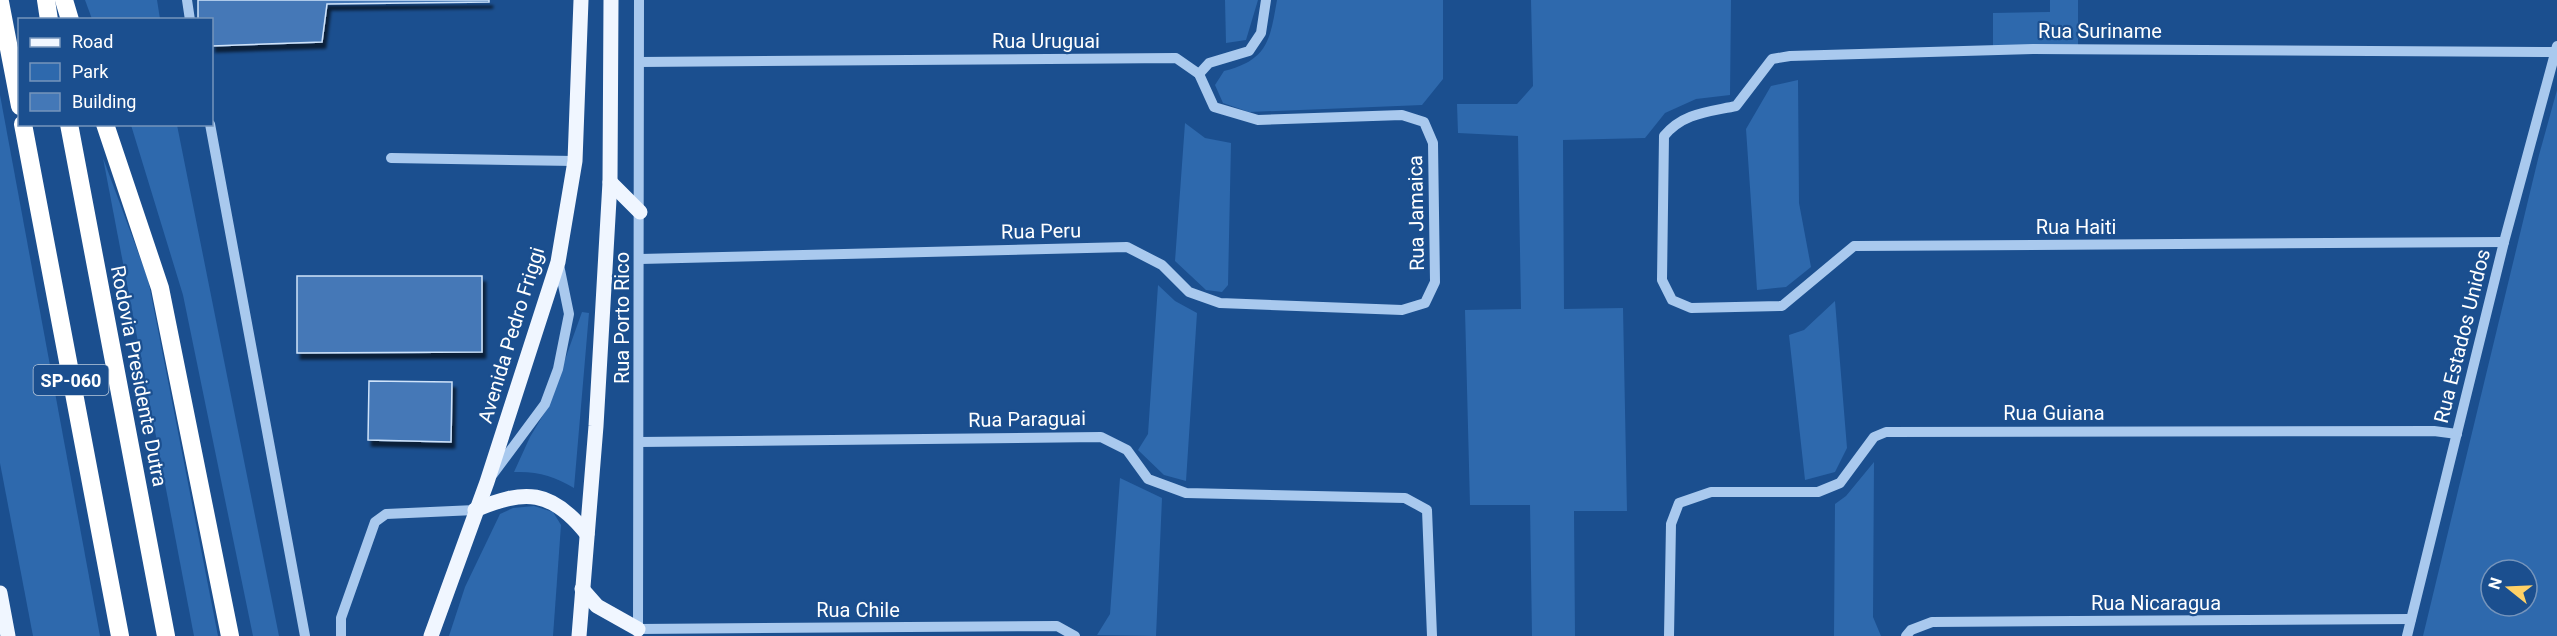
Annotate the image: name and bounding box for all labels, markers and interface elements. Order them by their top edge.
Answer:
legend [18,18,213,126]
street label: Rua Suriname [2038,19,2162,43]
street label: Rua Uruguai [992,29,1100,53]
text: Road [72,31,113,52]
text: Park [72,61,109,82]
text: Building [72,91,136,112]
street label: Rua Jamaica [1403,155,1429,271]
street label: Rua Haiti [2036,215,2116,239]
street label: Rua Peru [1001,218,1081,244]
street label: Avenida Pedro Friggi [473,244,549,426]
street label: Rua Estados Unidos [2429,247,2495,425]
street label: Rua Porto Rico [610,252,634,384]
street label: Rodovia Presidente Dutra [106,263,172,489]
road number: SP-060 [34,365,109,395]
street label: Rua Guiana [2003,401,2105,425]
street label: Rua Paraguai [968,406,1086,432]
north arrow [2479,558,2539,618]
text: N [2484,575,2506,592]
street label: Rua Nicaragua [2091,591,2221,615]
street label: Rua Chile [816,598,900,622]

